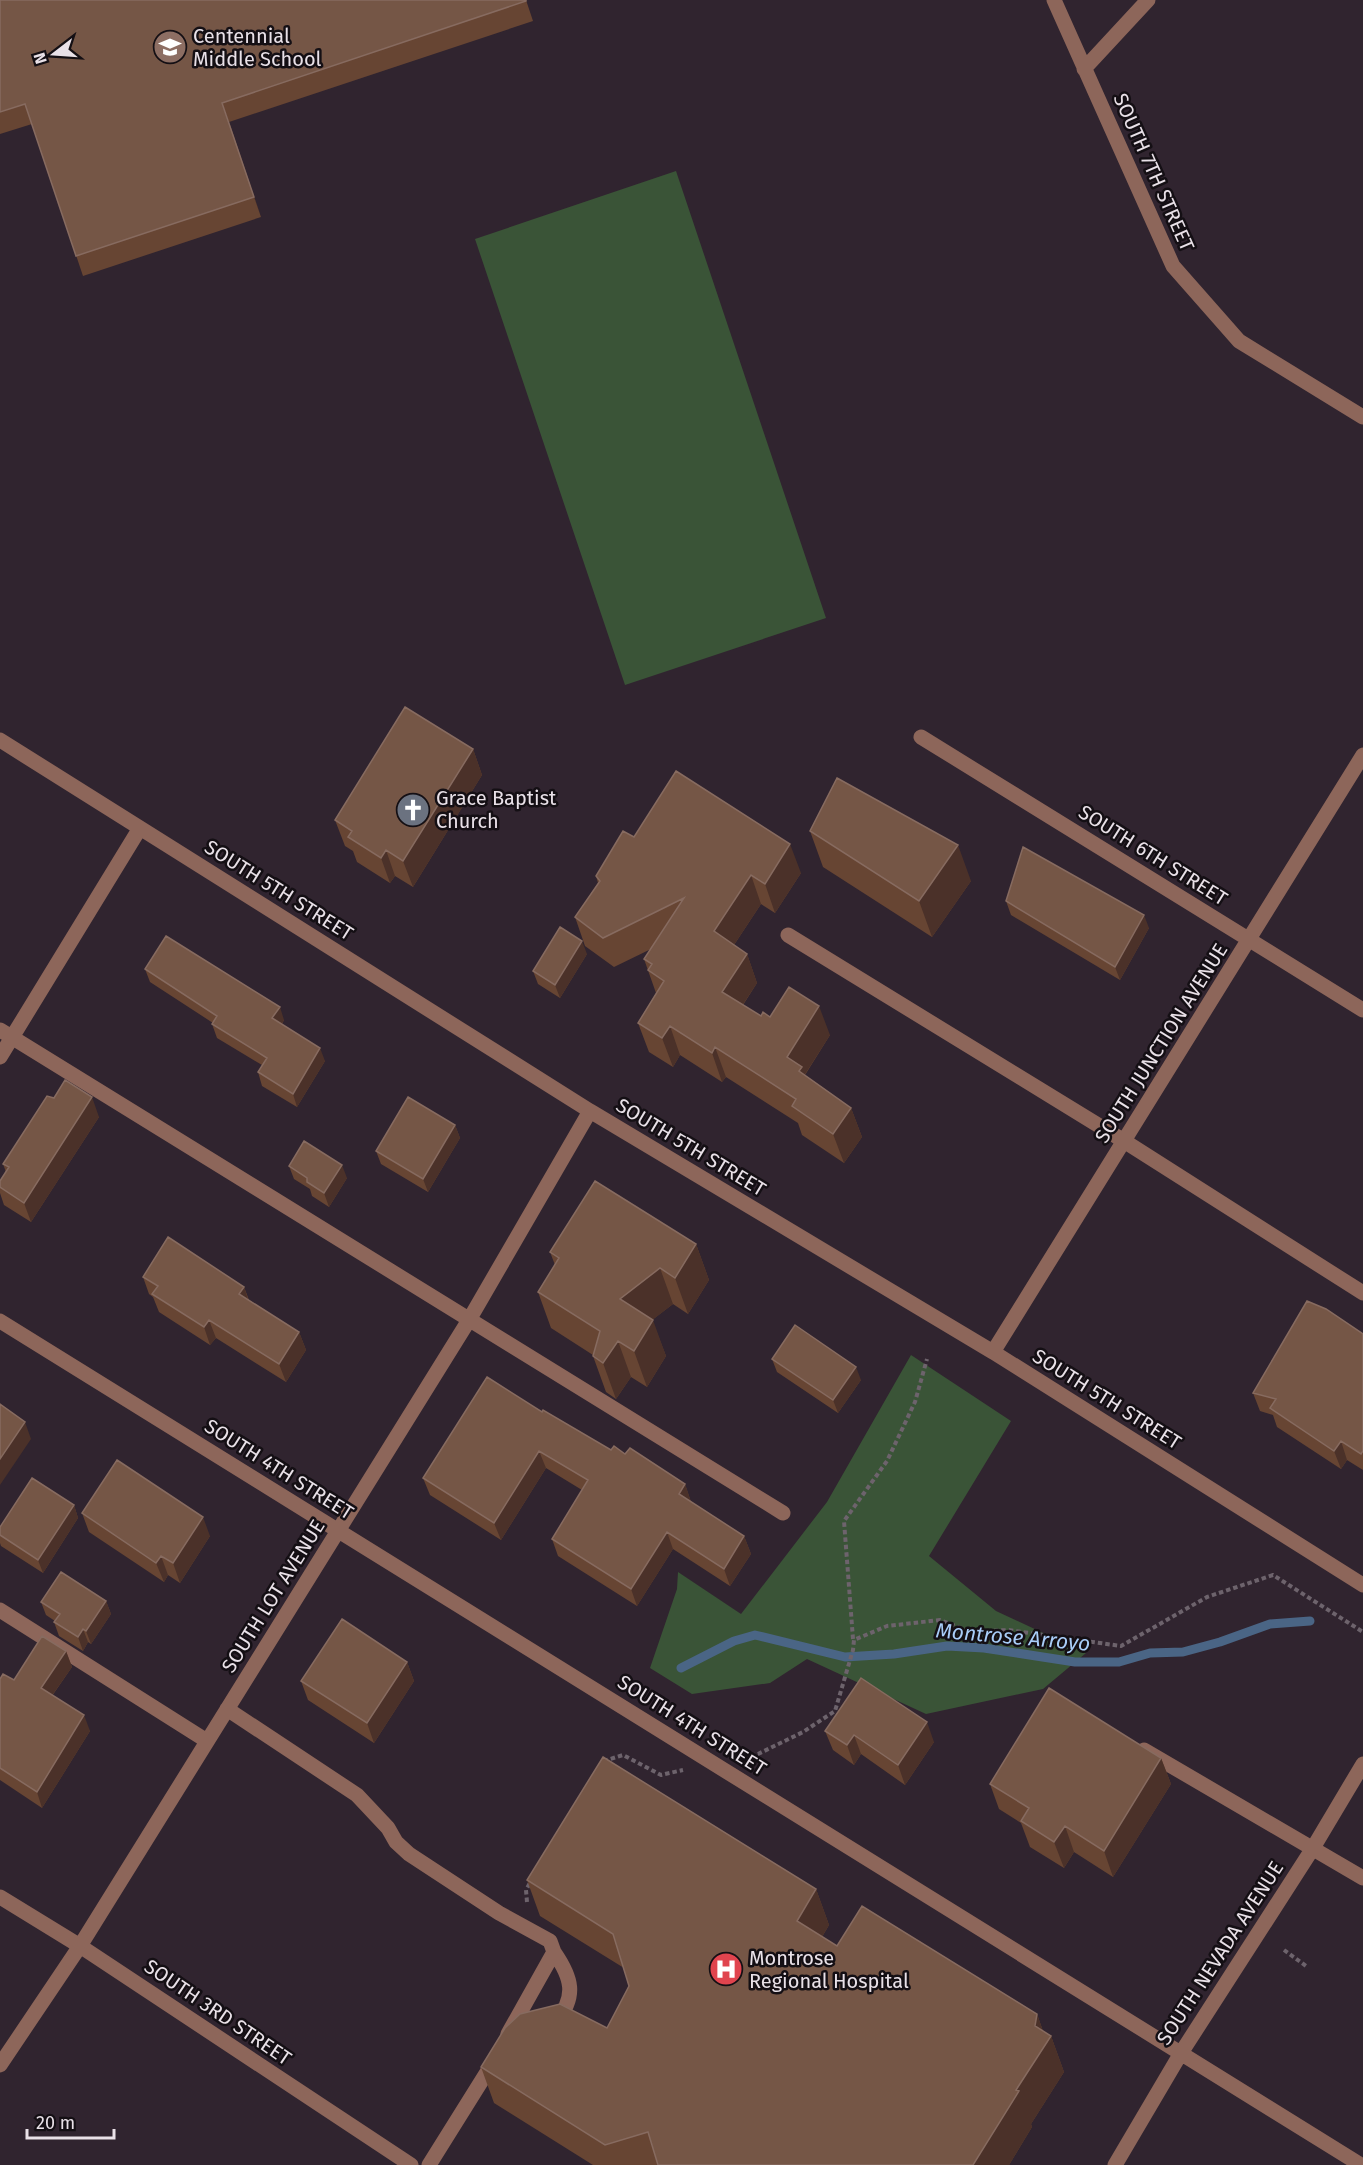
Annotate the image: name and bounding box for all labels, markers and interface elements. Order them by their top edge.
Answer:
north arrow [24,24,84,84]
place label: Centennial Middle School [193,24,322,71]
school or university icon: Centennial Middle School [152,29,188,65]
text: N [29,50,51,66]
street label: SOUTH 7TH STREET [1108,89,1200,255]
place label: Grace Baptist Church [436,786,557,833]
church icon: Grace Baptist Church [395,792,431,828]
street label: SOUTH 6TH STREET [1074,800,1232,911]
street label: SOUTH 5TH STREET [200,835,358,946]
street label: SOUTH JUNCTION AVENUE [1090,939,1232,1147]
street label: SOUTH 5TH STREET [612,1093,771,1201]
street label: SOUTH 5TH STREET [1028,1344,1186,1455]
street label: SOUTH 4TH STREET [200,1414,358,1525]
street label: SOUTH LOT AVENUE [216,1515,330,1677]
water label: Montrose Arroyo [935,1617,1091,1657]
street label: SOUTH 4TH STREET [613,1670,771,1781]
street label: SOUTH NEVADA AVENUE [1152,1857,1288,2049]
place label: Montrose Regional Hospital [749,1946,909,1993]
hospital icon: Montrose Regional Hospital [708,1951,744,1987]
street label: SOUTH 3RD STREET [140,1954,297,2070]
scale bar [27,2102,114,2140]
text: 20 m [36,2112,75,2134]

